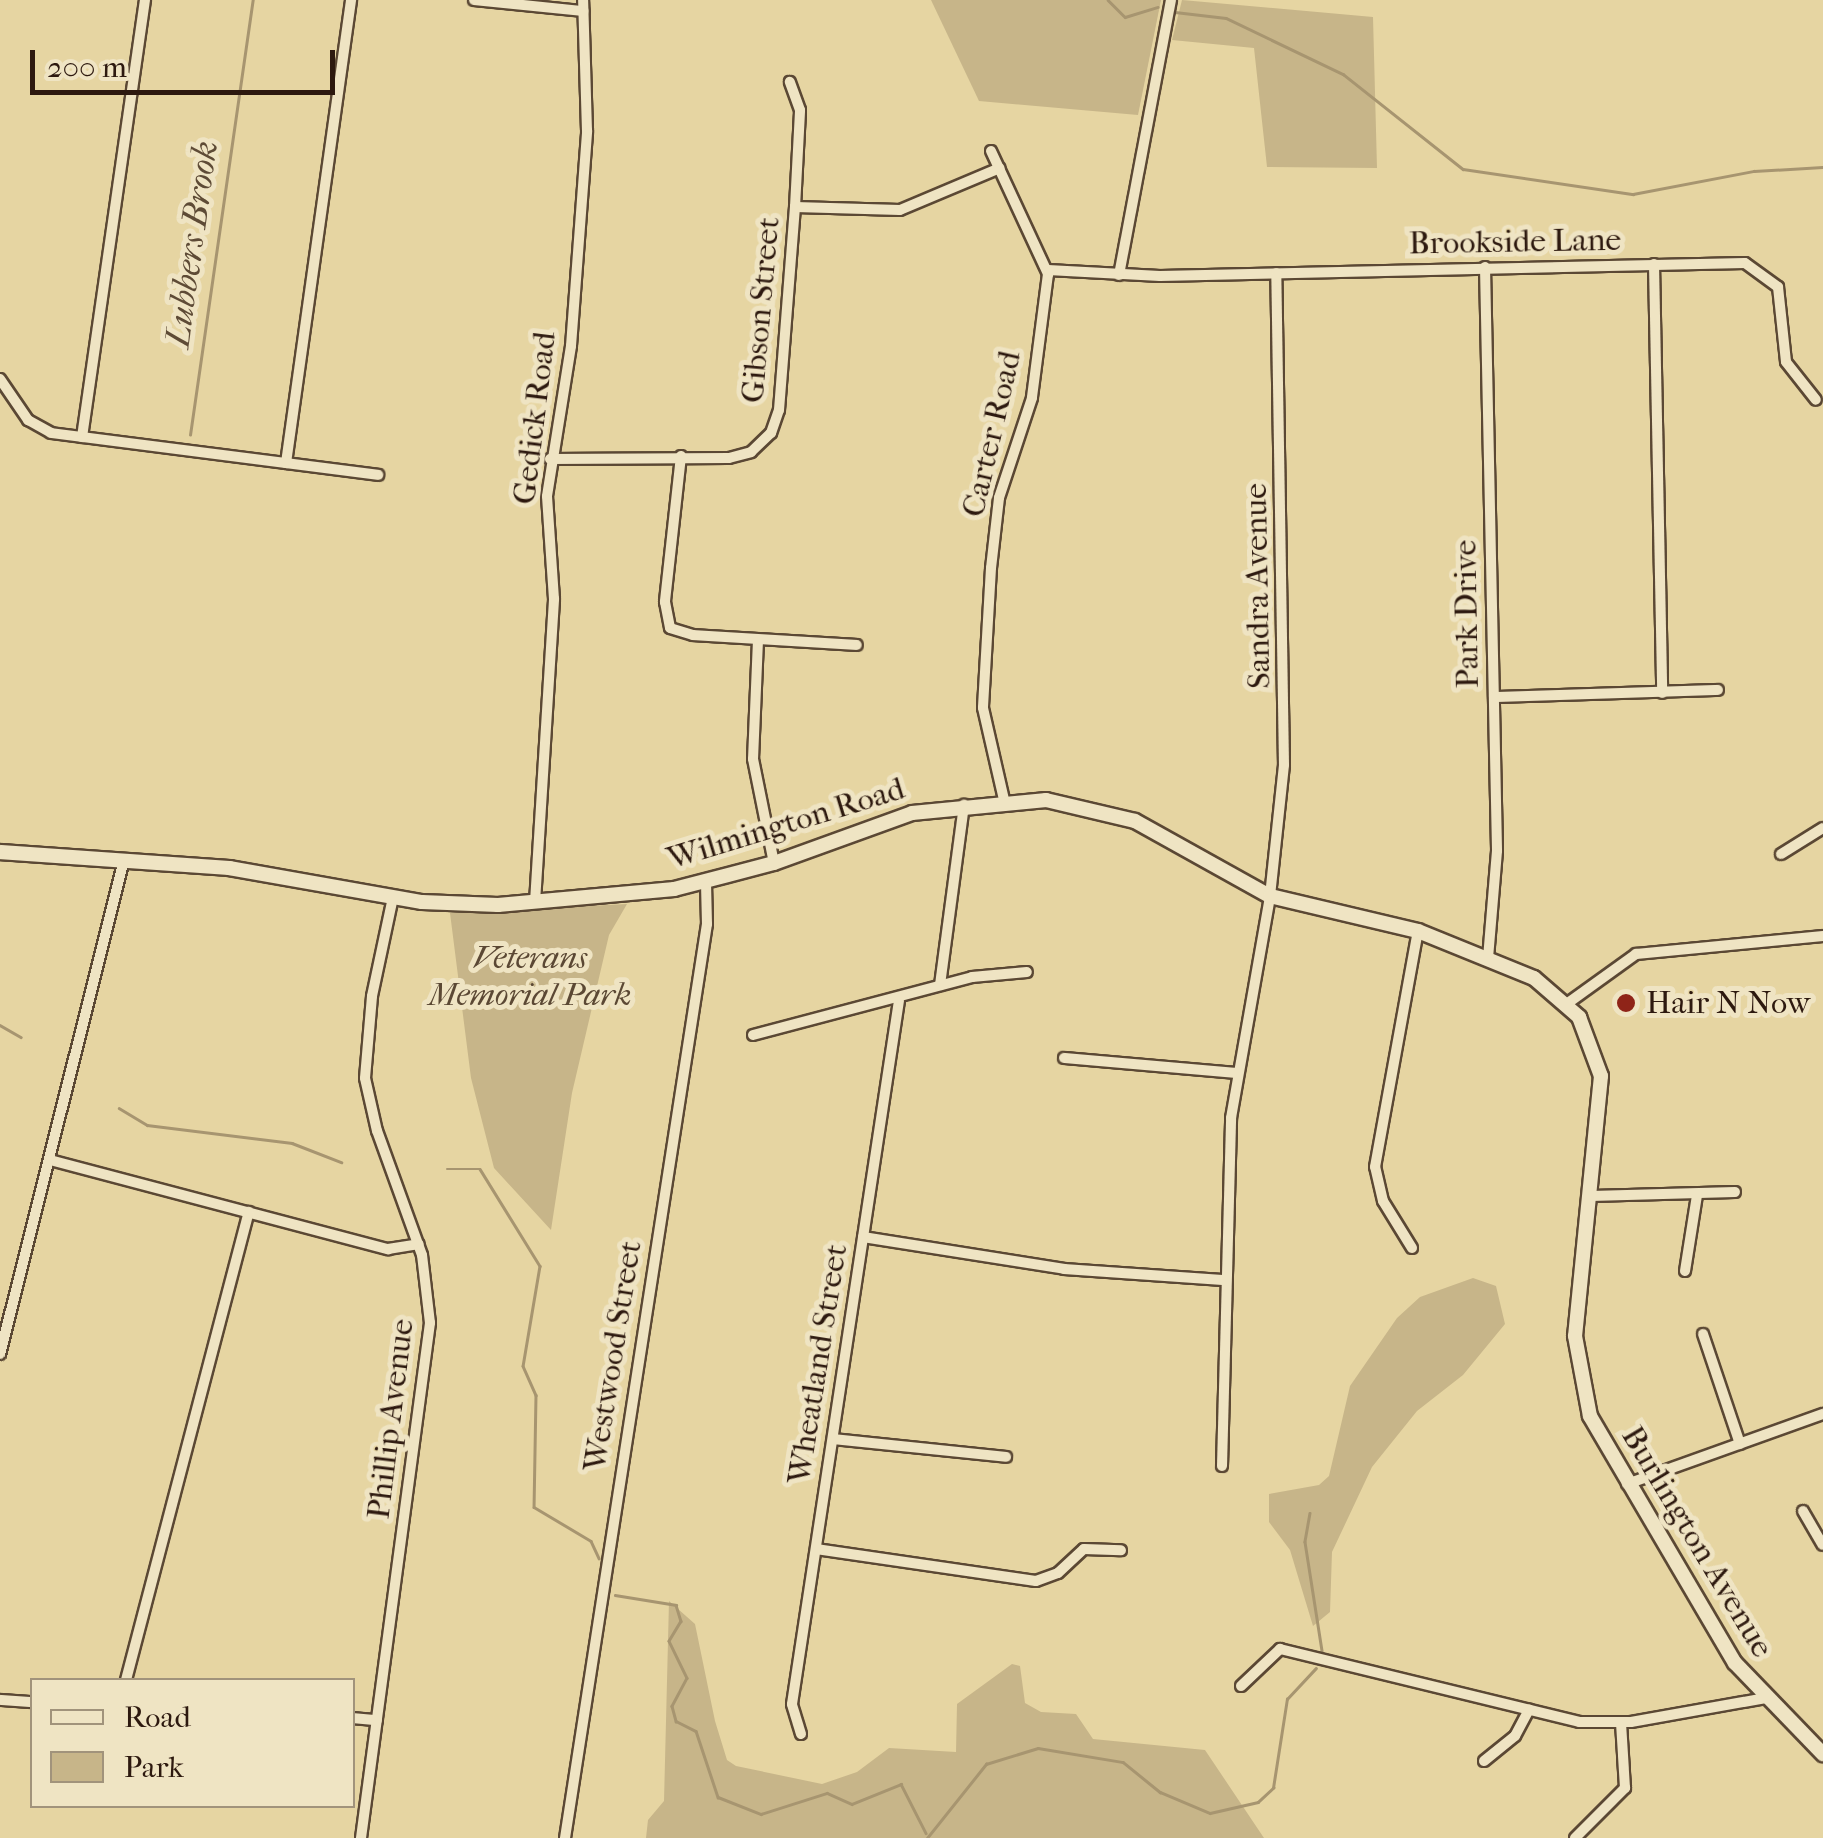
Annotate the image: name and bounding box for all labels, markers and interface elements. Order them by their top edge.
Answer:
scale bar [35,30,340,92]
text: 200 m [47,50,127,85]
water label: Lubbers Brook [157,138,227,350]
street label: Gibson Street [734,216,788,404]
street label: Brookside Lane [1408,221,1622,263]
street label: Gedick Road [505,329,565,507]
street label: Carter Road [954,347,1030,521]
street label: Sandra Avenue [1237,483,1279,689]
street label: Park Drive [1447,539,1487,689]
street label: Wilmington Road [663,770,909,878]
park label: Veterans Memorial Park [429,940,631,1015]
place label: Hair N Now [1646,984,1810,1022]
marker: Hair N Now [1615,992,1637,1014]
street label: Westwood Street [576,1238,650,1474]
street label: Wheatland Street [780,1241,856,1487]
street label: Phillip Avenue [360,1317,422,1521]
street label: Burlington Avenue [1613,1419,1781,1665]
legend [30,1678,355,1808]
text: Road [124,1700,191,1735]
text: Park [124,1750,184,1785]

